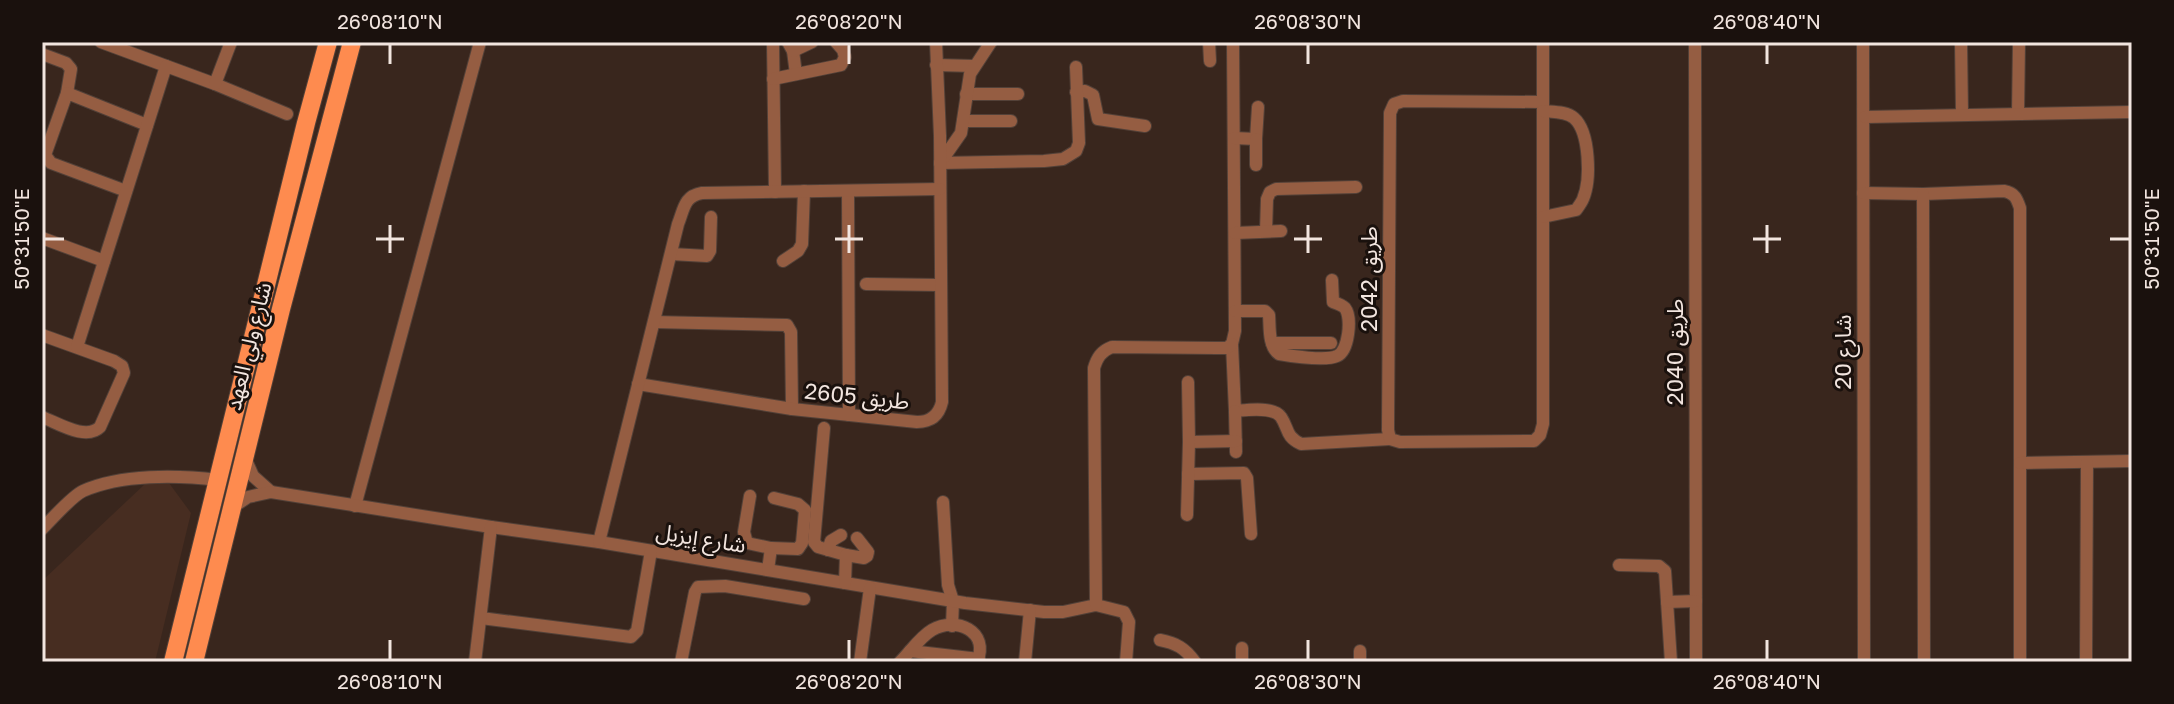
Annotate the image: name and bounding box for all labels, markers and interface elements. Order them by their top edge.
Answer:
text: 26°08'10"N [337,9,443,33]
text: 26°08'20"N [795,9,903,33]
text: 26°08'30"N [1254,9,1362,33]
text: 26°08'40"N [1713,9,1821,33]
text: 50°31'50"E [9,188,33,290]
text: 50°31'50"E [2139,188,2163,290]
street label: طريق 2042 [1355,226,1383,332]
street label: شارع ولي العهد [219,279,280,414]
street label: طريق 2040 [1661,299,1689,405]
street label: شارع 20 [1829,315,1860,389]
street label: طريق 2605 [803,377,911,415]
street label: شارع إيزيل [653,517,748,562]
text: 26°08'10"N [337,669,443,693]
text: 26°08'20"N [795,669,903,693]
text: 26°08'30"N [1254,669,1362,693]
text: 26°08'40"N [1713,669,1821,693]

